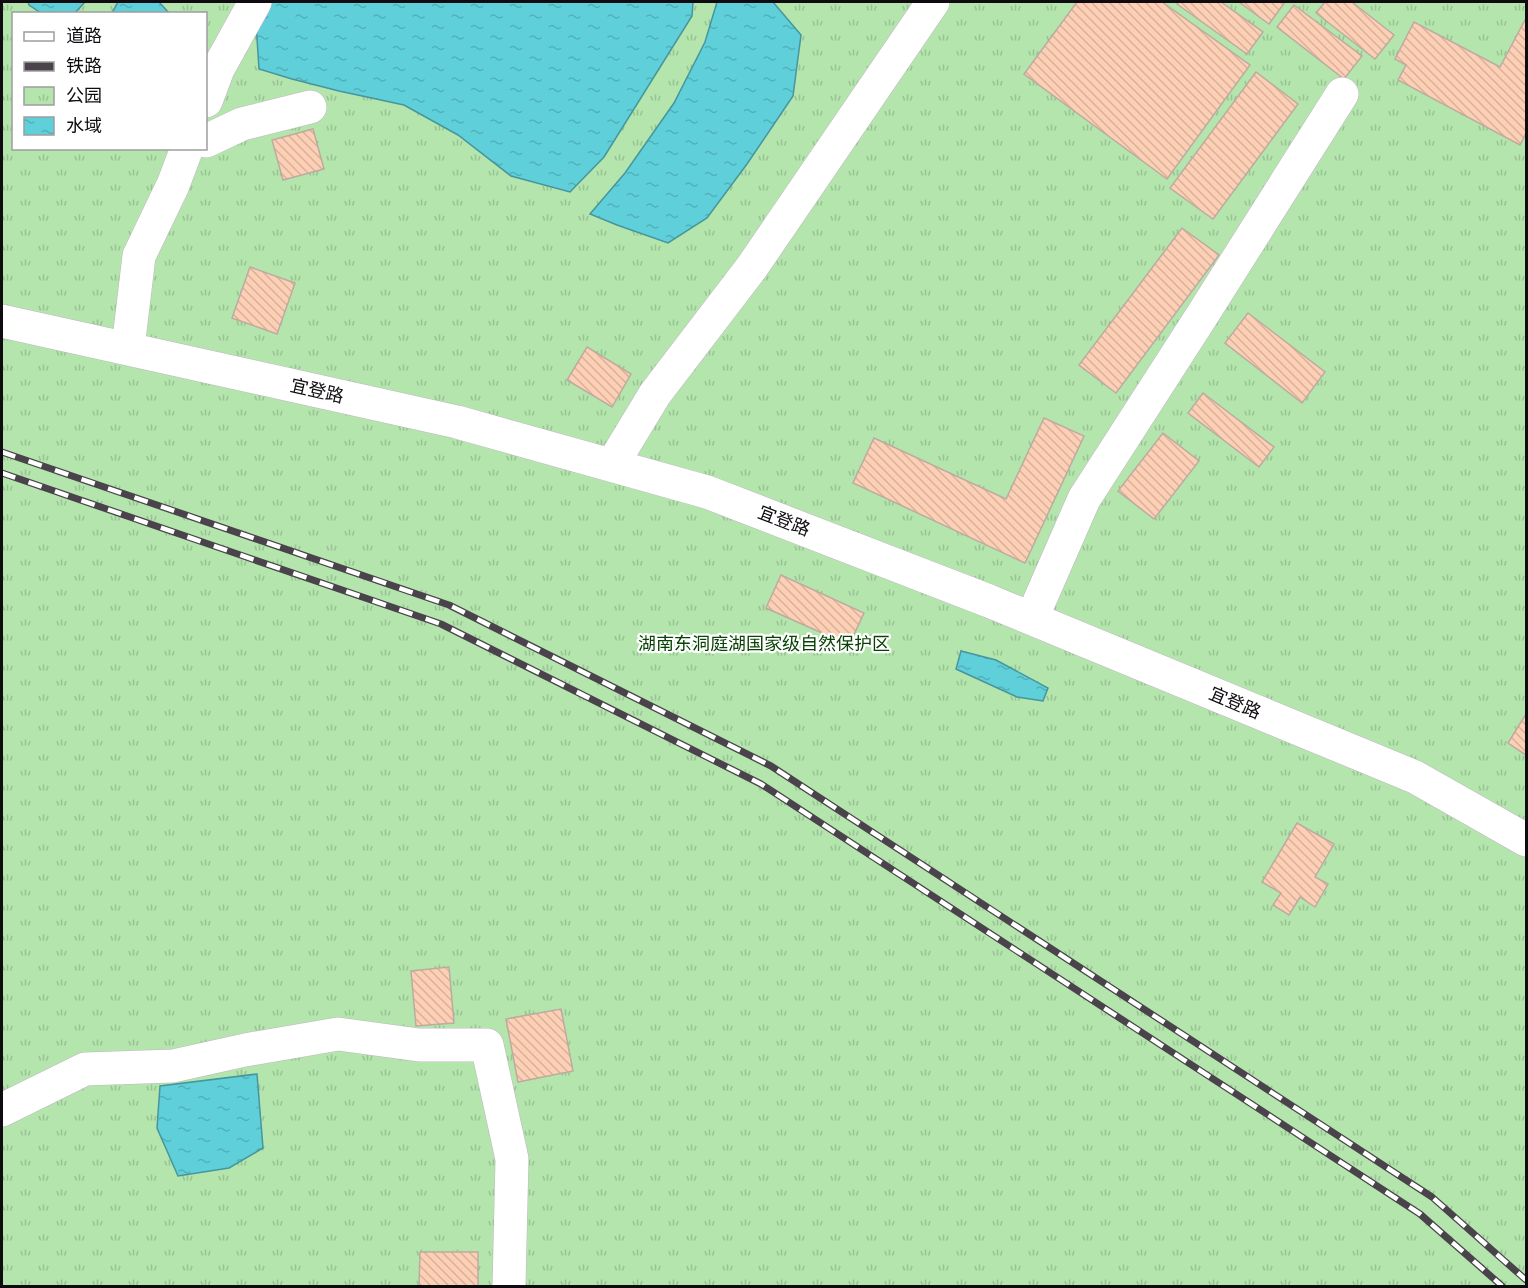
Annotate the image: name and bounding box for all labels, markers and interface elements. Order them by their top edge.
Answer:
legend [12,12,207,150]
text: 道路 [66,25,102,47]
text: 铁路 [66,55,102,77]
text: 公园 [66,85,102,107]
text: 水域 [66,115,102,137]
street label: 宜登路 [288,374,346,408]
street label: 宜登路 [755,501,813,541]
park label: 湖南东洞庭湖国家级自然保护区 [638,633,890,655]
street label: 宜登路 [1206,682,1264,724]

